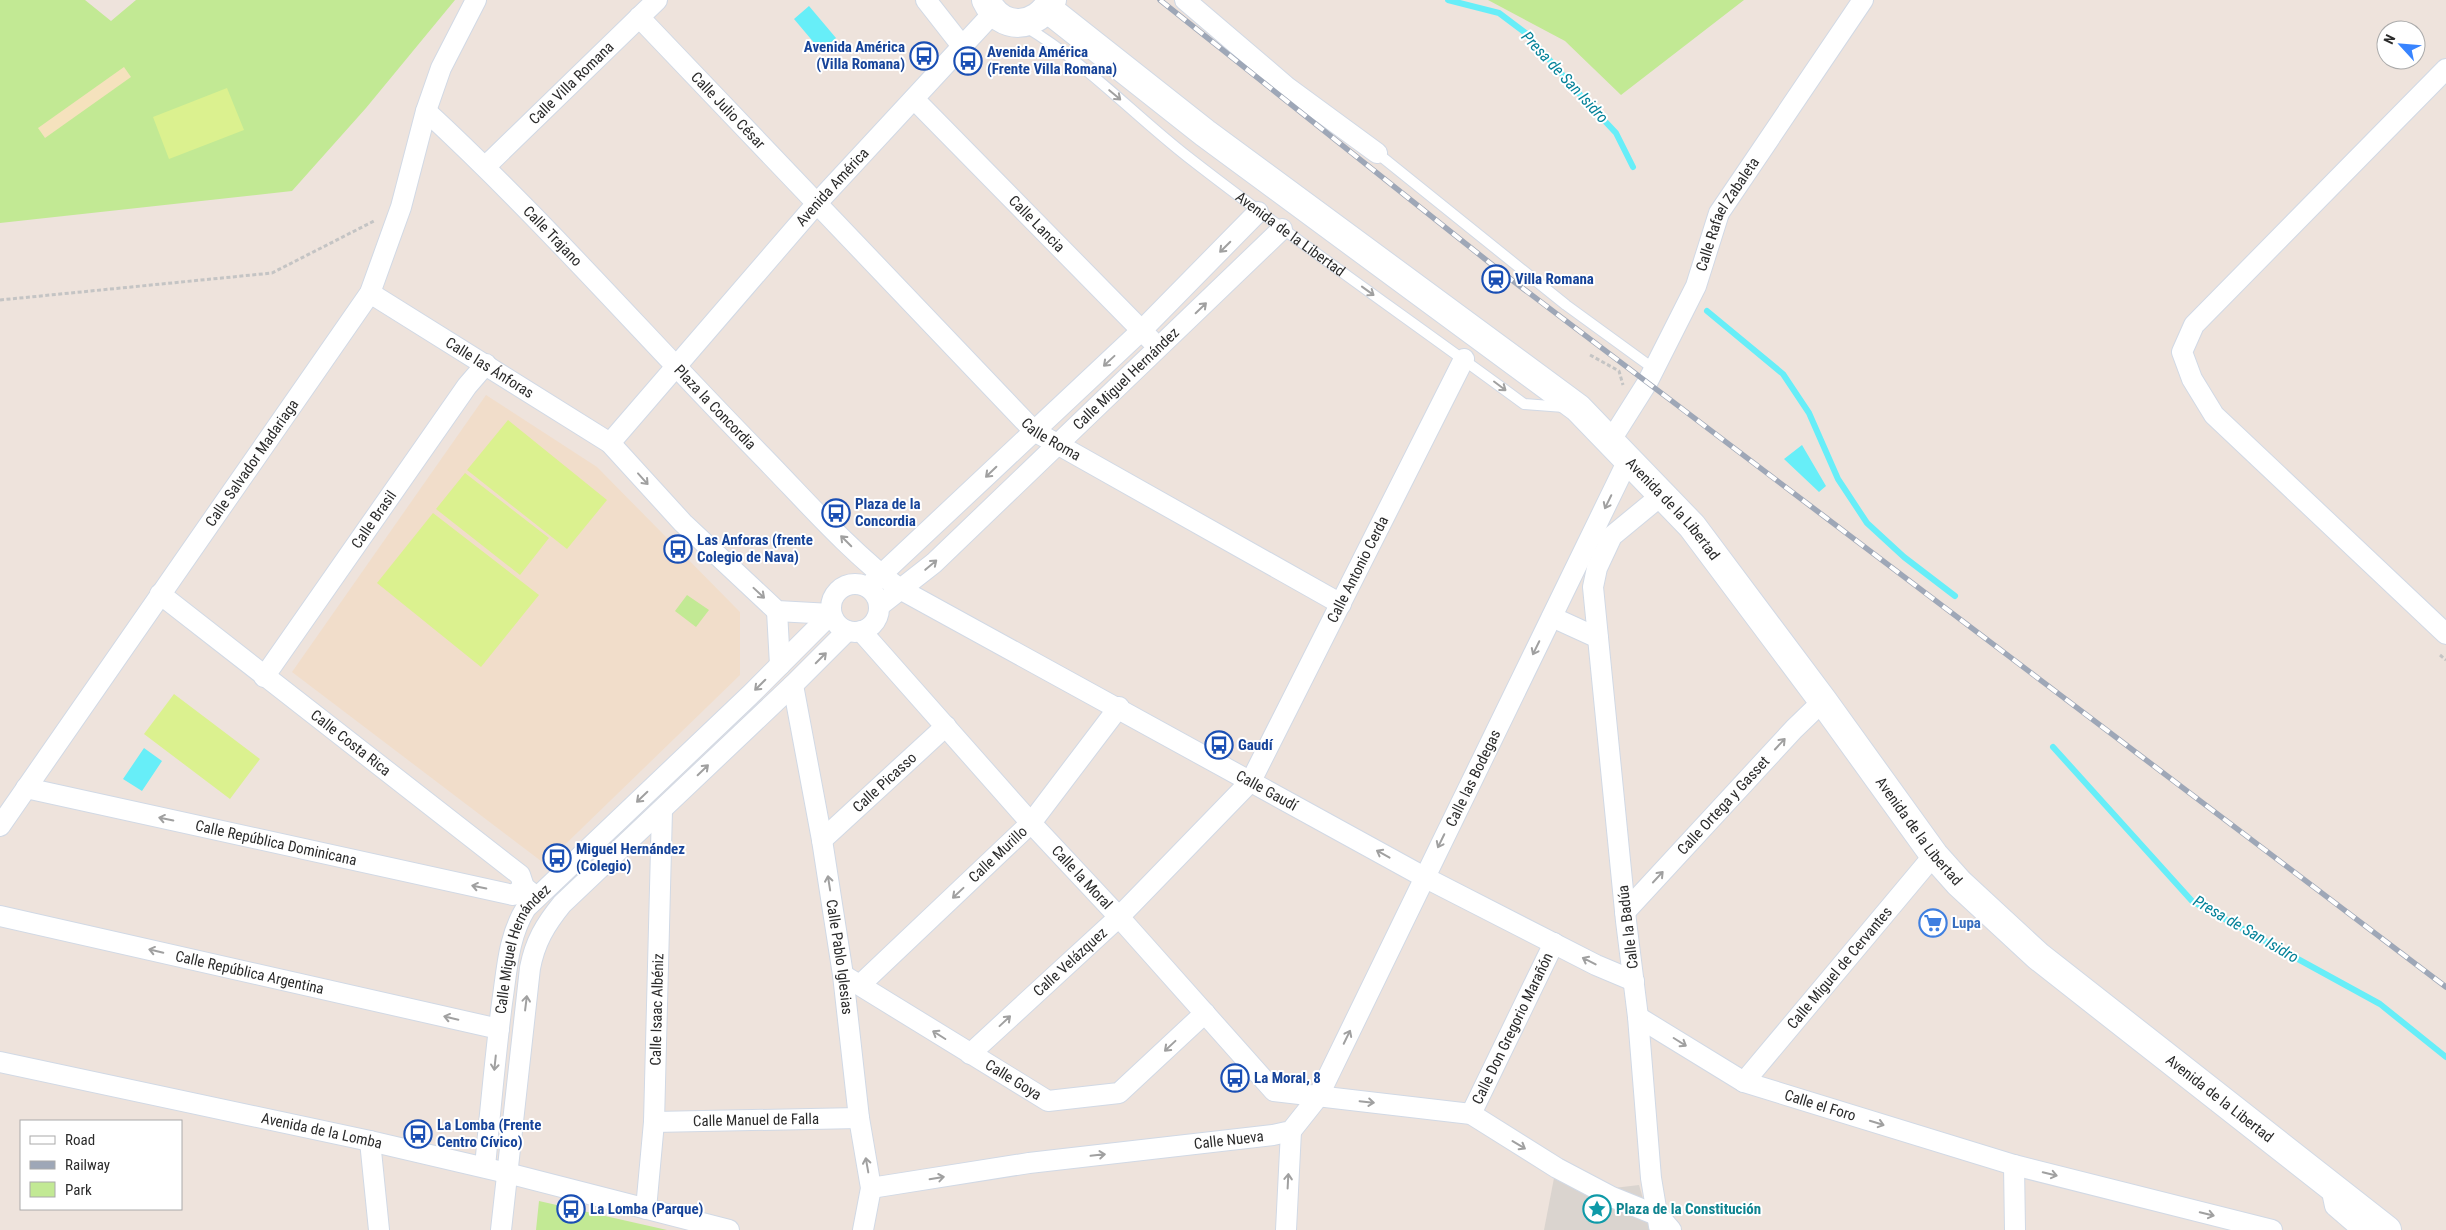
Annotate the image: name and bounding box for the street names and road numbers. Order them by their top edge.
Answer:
street label: Calle Villa Romana [525,38,617,128]
street label: Calle Julio César [687,68,769,153]
street label: Avenida América [792,144,872,230]
street label: Calle Rafael Zabaleta [1692,154,1763,273]
street label: Avenida de la Libertad [1232,188,1349,280]
street label: Calle Lancia [1005,192,1068,256]
street label: Calle Trajano [519,202,586,270]
street label: Calle Miguel Hernández [1069,324,1183,434]
street label: Calle las Ánforas [442,333,537,402]
street label: Plaza la Concordia [670,361,760,453]
street label: Calle Salvador Madariaga [202,396,303,530]
street label: Calle Roma [1017,414,1084,465]
street label: Avenida de la Libertad [1622,454,1723,564]
street label: Calle Brasil [347,487,400,552]
street label: Calle Antonio Cerda [1323,513,1392,626]
street label: Calle Costa Rica [307,706,394,780]
street label: Calle las Bodegas [1442,727,1504,830]
street label: Calle Picasso [849,749,920,816]
street label: Calle Ortega y Gasset [1674,753,1773,858]
street label: Calle Gaudí [1233,766,1302,815]
street label: Avenida de la Libertad [1872,774,1966,889]
street label: Calle República Dominicana [194,816,358,869]
street label: Calle Murillo [965,822,1031,886]
street label: Calle la Moral [1048,842,1116,913]
street label: Calle Miguel Hernández [492,880,554,1015]
street label: Calle la Badúa [1614,884,1642,970]
street label: Calle Pablo Iglesias [822,898,856,1016]
street label: Calle Miguel de Cervantes [1783,903,1896,1032]
street label: Calle Velázquez [1030,924,1111,1000]
street label: Calle República Argentina [174,947,326,998]
street label: Calle Don Gregorio Marañón [1468,950,1557,1107]
street label: Calle Isaac Albéniz [646,953,667,1066]
street label: Avenida de la Libertad [2162,1051,2277,1146]
street label: Calle Goya [982,1056,1045,1104]
street label: Calle el Foro [1782,1086,1858,1125]
street label: Avenida de la Lomba [260,1109,384,1153]
street label: Calle Manuel de Falla [693,1110,819,1130]
street label: Calle Nueva [1193,1127,1265,1153]

